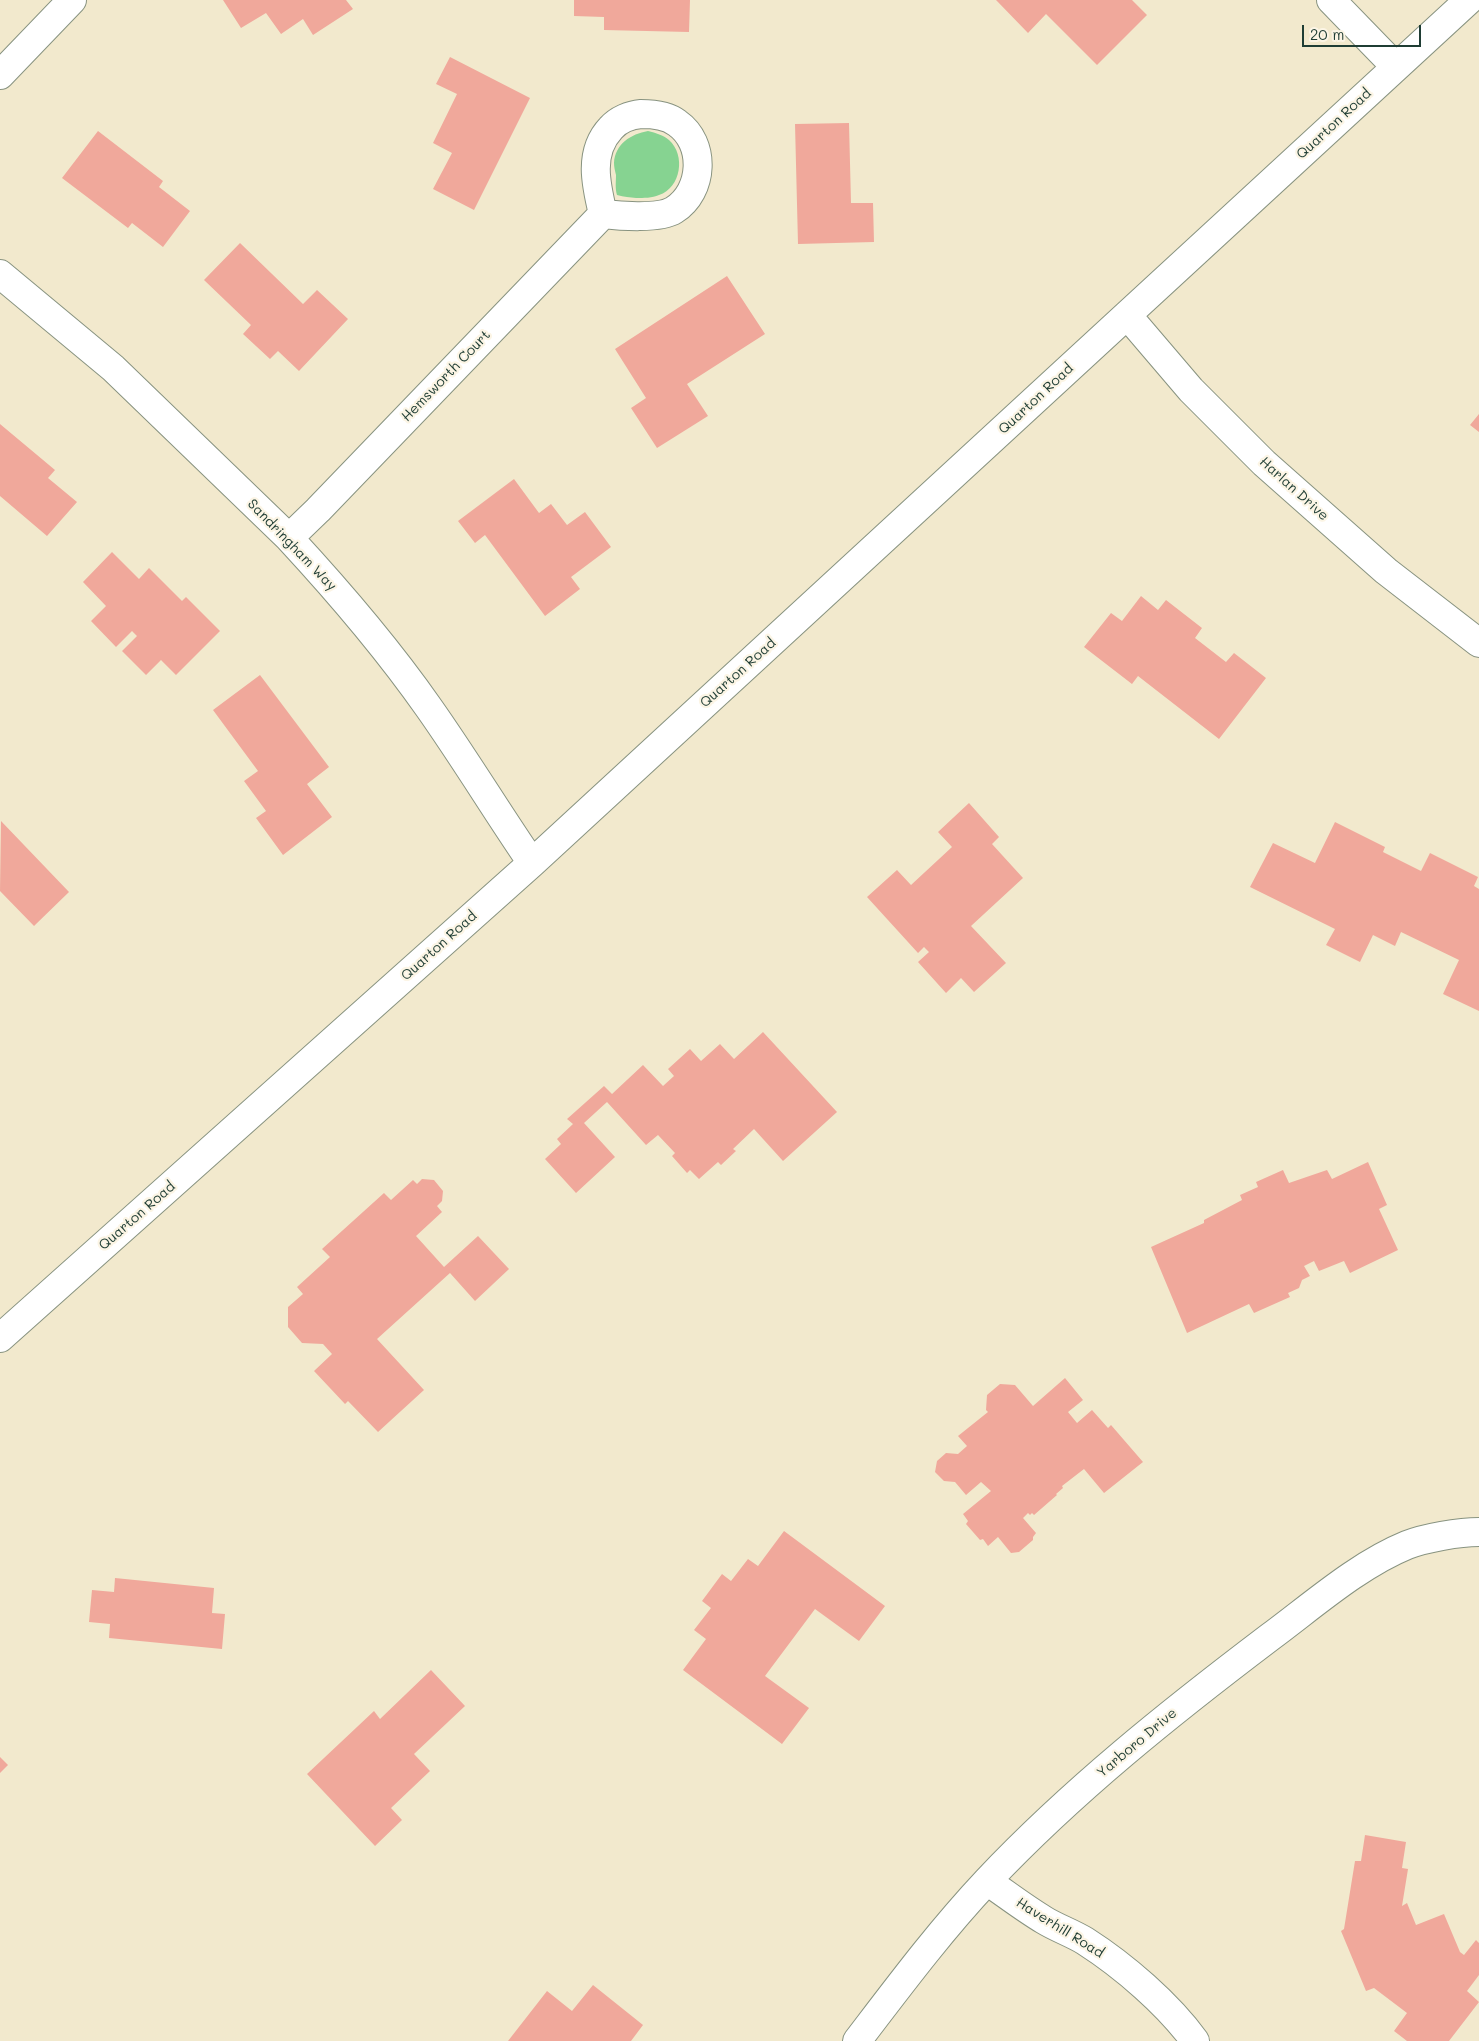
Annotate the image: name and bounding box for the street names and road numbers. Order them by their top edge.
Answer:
street label: Quarton Road [1293,85,1375,163]
street label: Hemsworth Court [398,327,494,425]
street label: Quarton Road [995,360,1077,438]
street label: Harlan Drive [1256,454,1332,524]
street label: Sandringham Way [244,496,340,594]
street label: Quarton Road [697,635,779,711]
street label: Quarton Road [398,908,480,984]
street label: Quarton Road [95,1178,179,1254]
street label: Yarboro Drive [1094,1705,1180,1781]
street label: Haverhill Road [1013,1894,1107,1962]

